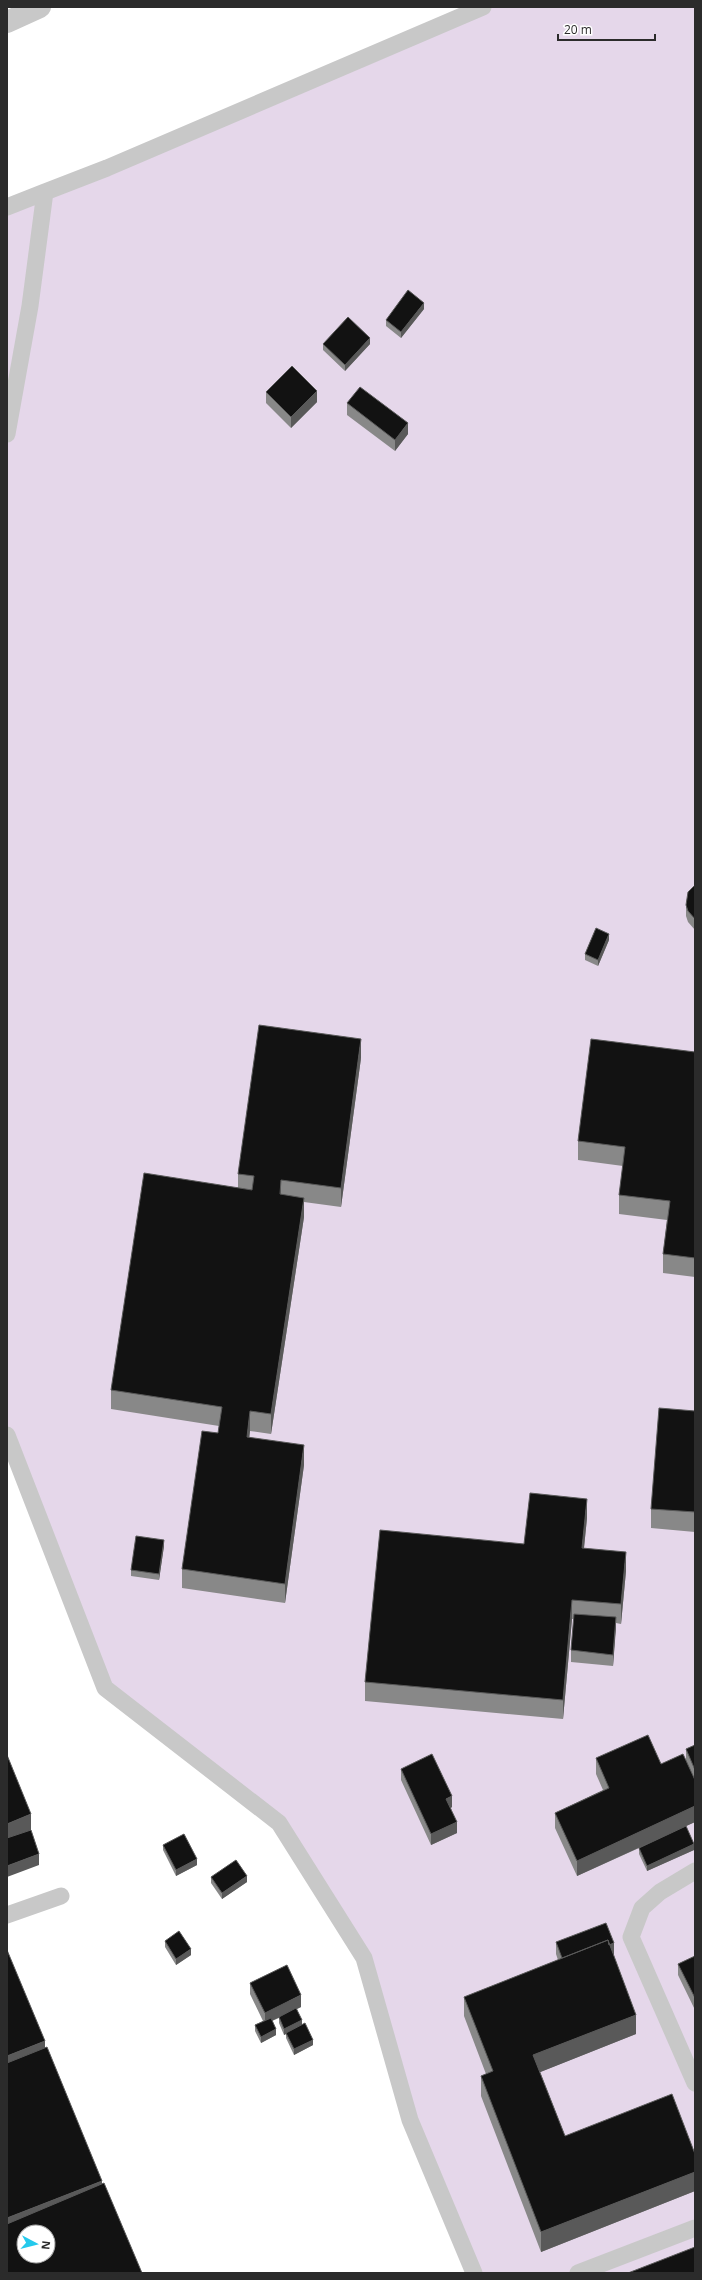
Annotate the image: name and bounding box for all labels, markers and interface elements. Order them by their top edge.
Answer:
scale bar [558,16,655,42]
text: 20 m [564,21,592,38]
north arrow [16,2224,56,2264]
text: N [38,2240,54,2251]

